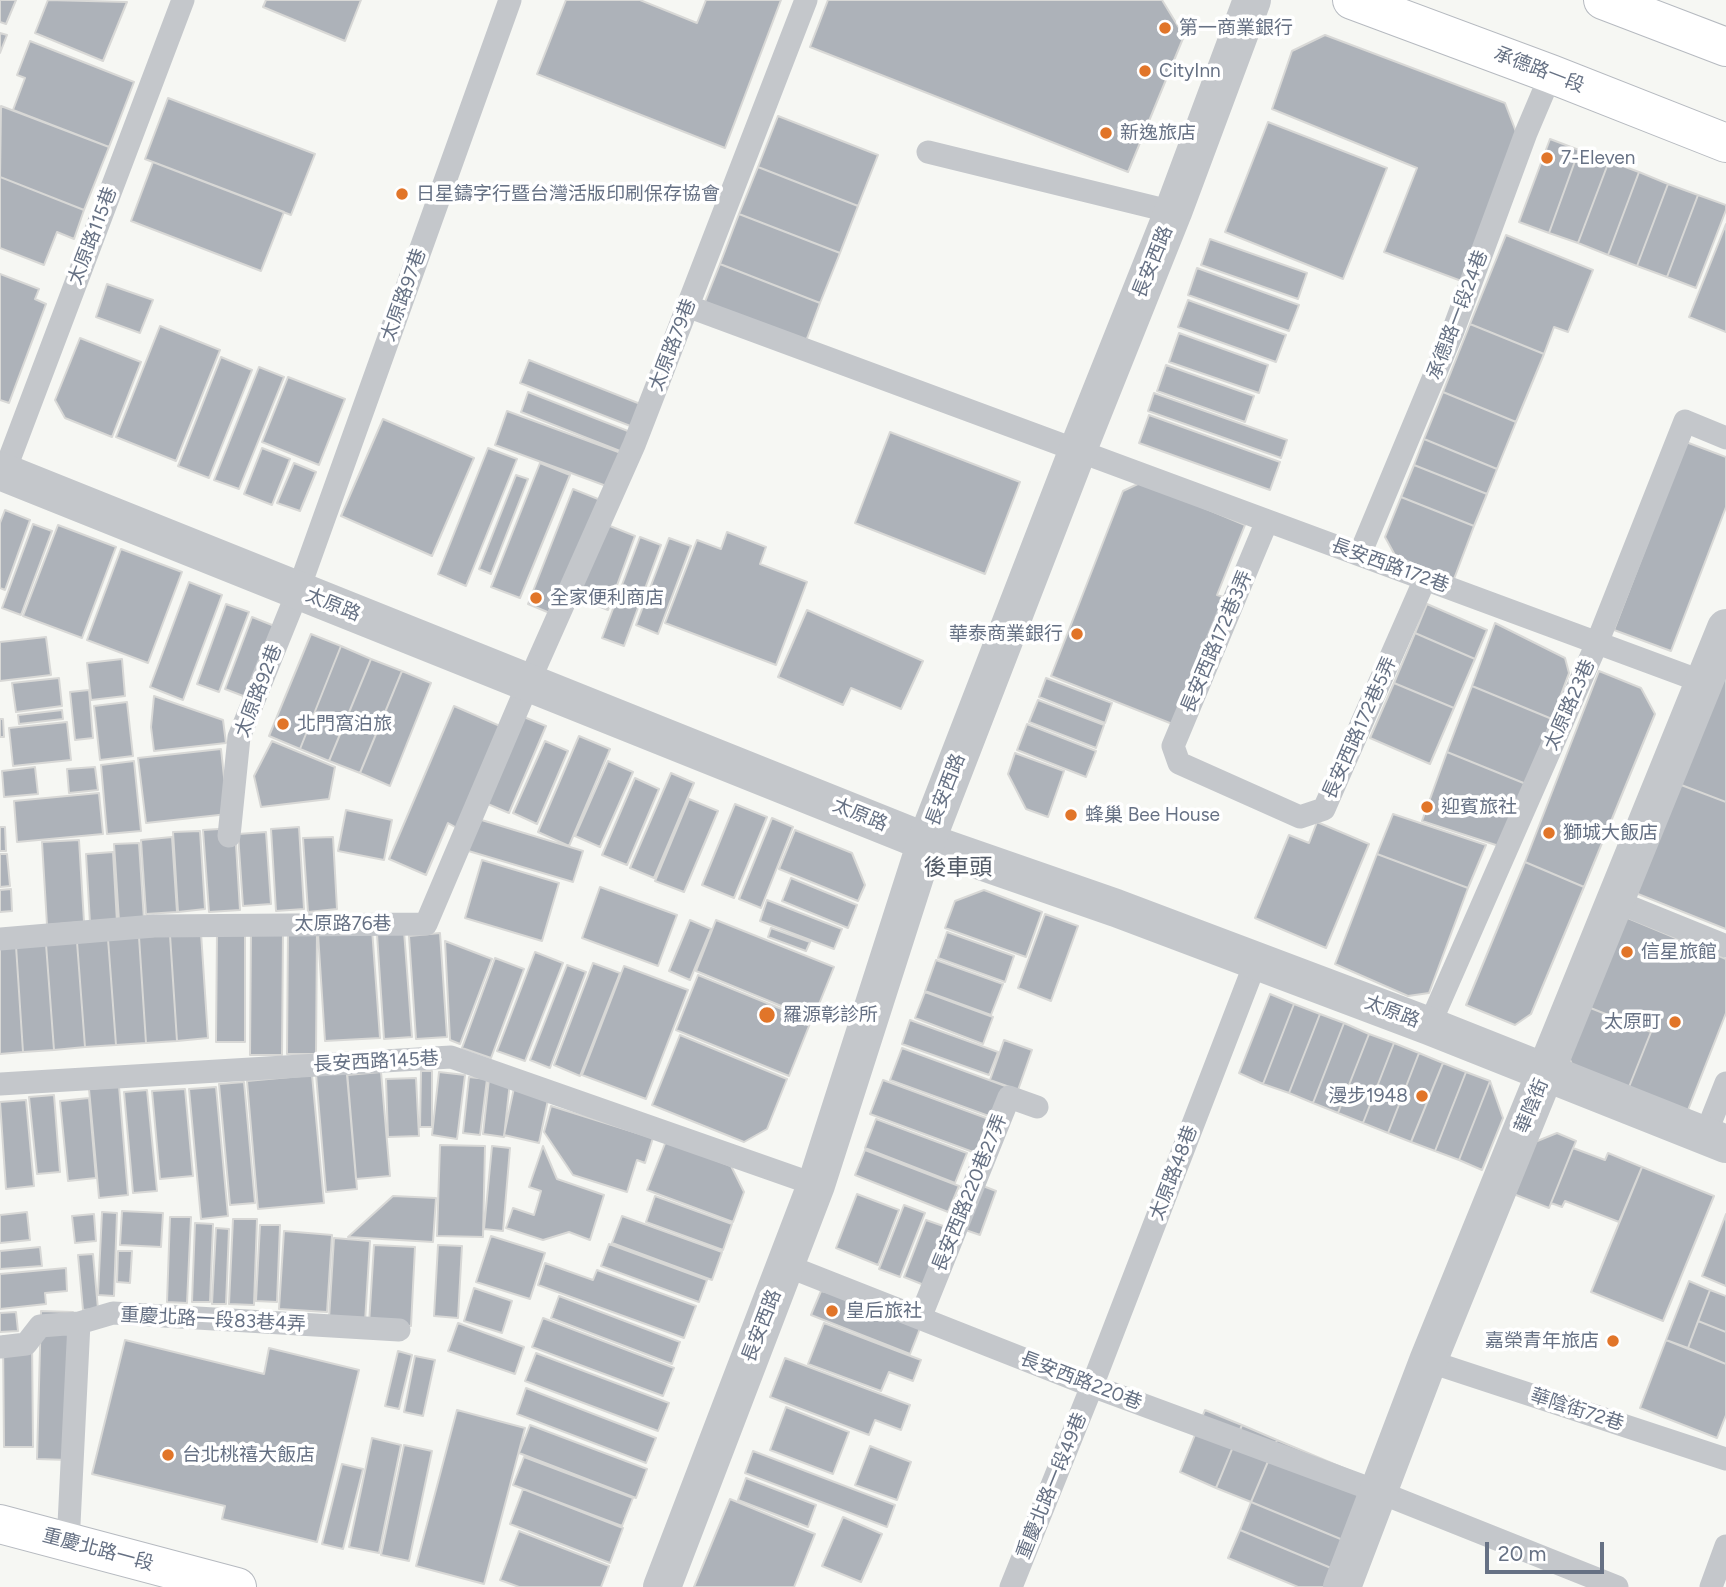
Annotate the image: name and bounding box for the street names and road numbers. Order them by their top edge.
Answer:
street label: 承德路一段 [1491,42,1587,98]
street label: 太原路115巷 [64,184,122,288]
street label: 長安西路 [1128,222,1178,302]
street label: 太原路97巷 [377,246,431,344]
street label: 承德路一段24巷 [1423,247,1493,383]
street label: 太原路79巷 [645,296,701,394]
street label: 長安西路172巷 [1328,534,1452,598]
street label: 長安西路172巷3弄 [1177,567,1257,717]
street label: 太原路 [302,584,364,626]
street label: 太原路92巷 [231,641,287,741]
street label: 長安西路172巷5弄 [1318,653,1402,803]
street label: 太原路23巷 [1540,656,1600,754]
street label: 長安西路 [922,750,970,830]
street label: 太原路 [829,794,891,836]
street label: 太原路76巷 [295,913,391,935]
street label: 太原路 [1361,991,1423,1033]
street label: 長安西路145巷 [313,1047,439,1077]
street label: 華陰街 [1510,1075,1554,1137]
street label: 長安西路220巷27弄 [928,1111,1012,1275]
street label: 太原路48巷 [1146,1122,1202,1224]
street label: 長安西路 [738,1286,786,1366]
street label: 重慶北路一段83巷4弄 [120,1304,306,1336]
street label: 長安西路220巷 [1017,1347,1145,1415]
street label: 華陰街72巷 [1527,1384,1627,1436]
street label: 重慶北路一段49巷 [1012,1410,1092,1562]
street label: 重慶北路一段 [40,1524,156,1576]

